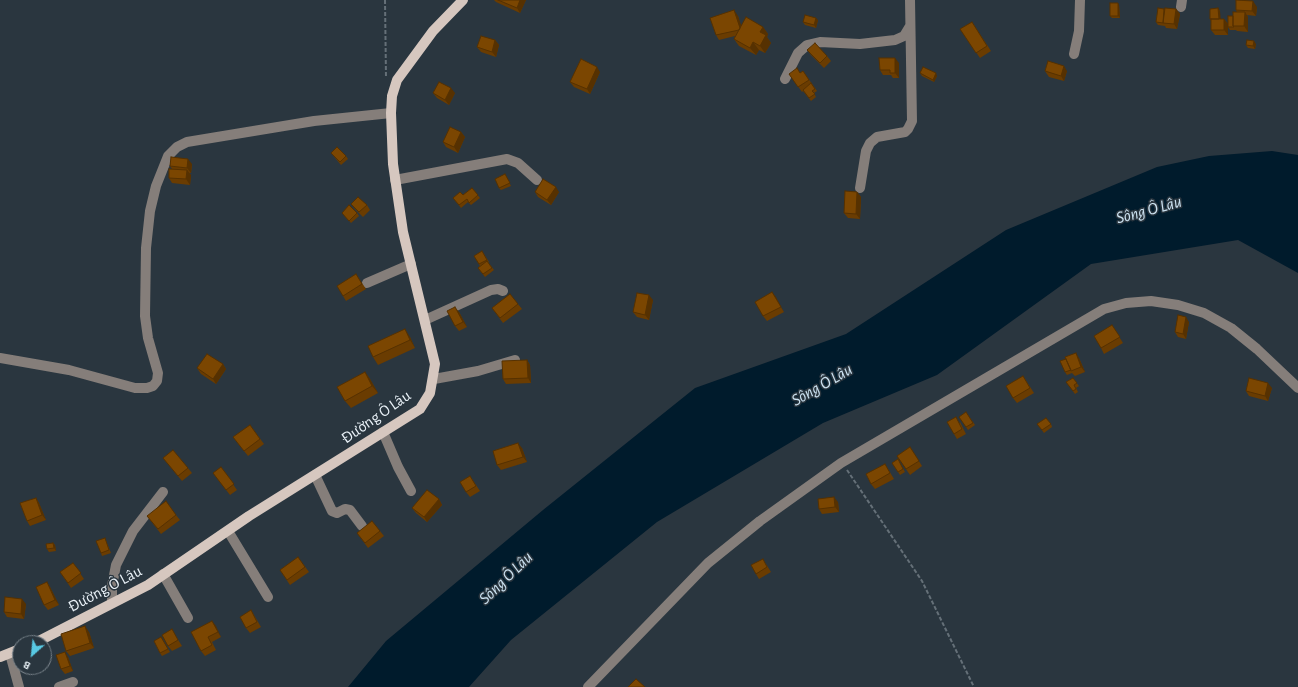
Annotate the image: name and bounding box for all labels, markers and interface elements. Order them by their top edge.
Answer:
water label: Sông Ô Lâu [1114,191,1184,229]
water label: Sông Ô Lâu [788,359,856,411]
street label: Đường Ô Lâu [337,386,415,448]
water label: Sông Ô Lâu [475,547,537,609]
street label: Đường Ô Lâu [65,562,145,616]
north arrow [12,635,52,675]
text: B [21,659,32,672]

